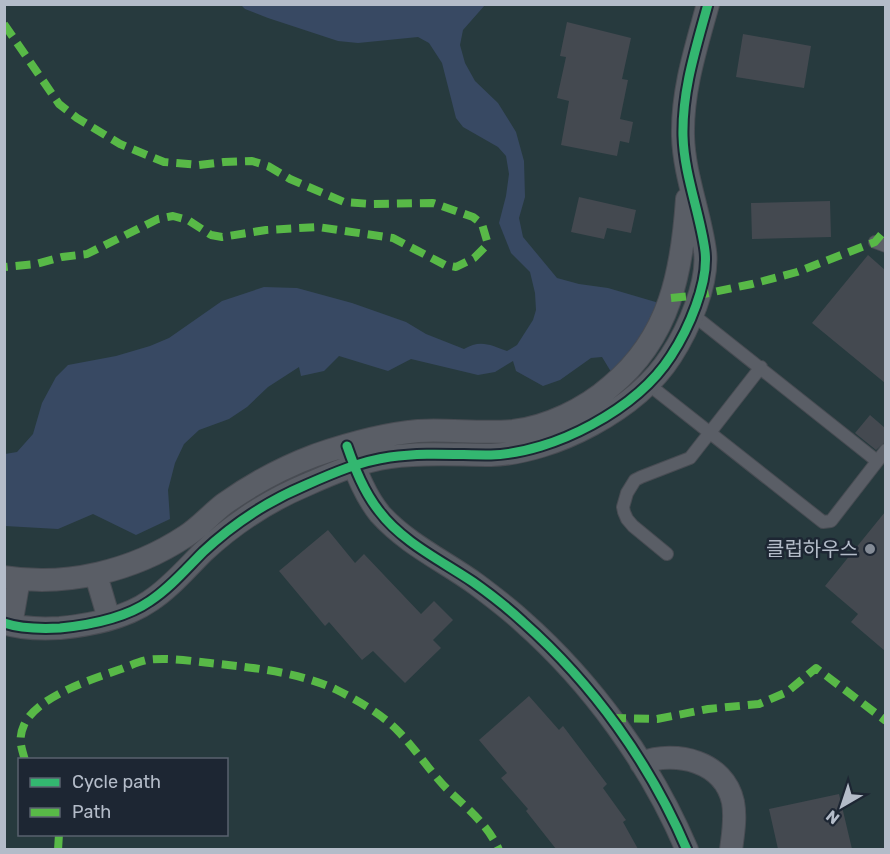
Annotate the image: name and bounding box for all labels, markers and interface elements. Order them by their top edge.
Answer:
place label: 클럽하우스 [766,537,858,561]
marker: 클럽하우스 [863,542,877,556]
legend [18,758,228,836]
text: Cycle path [72,771,161,793]
north arrow [812,776,872,836]
text: Path [72,801,111,823]
text: N [822,806,843,828]

